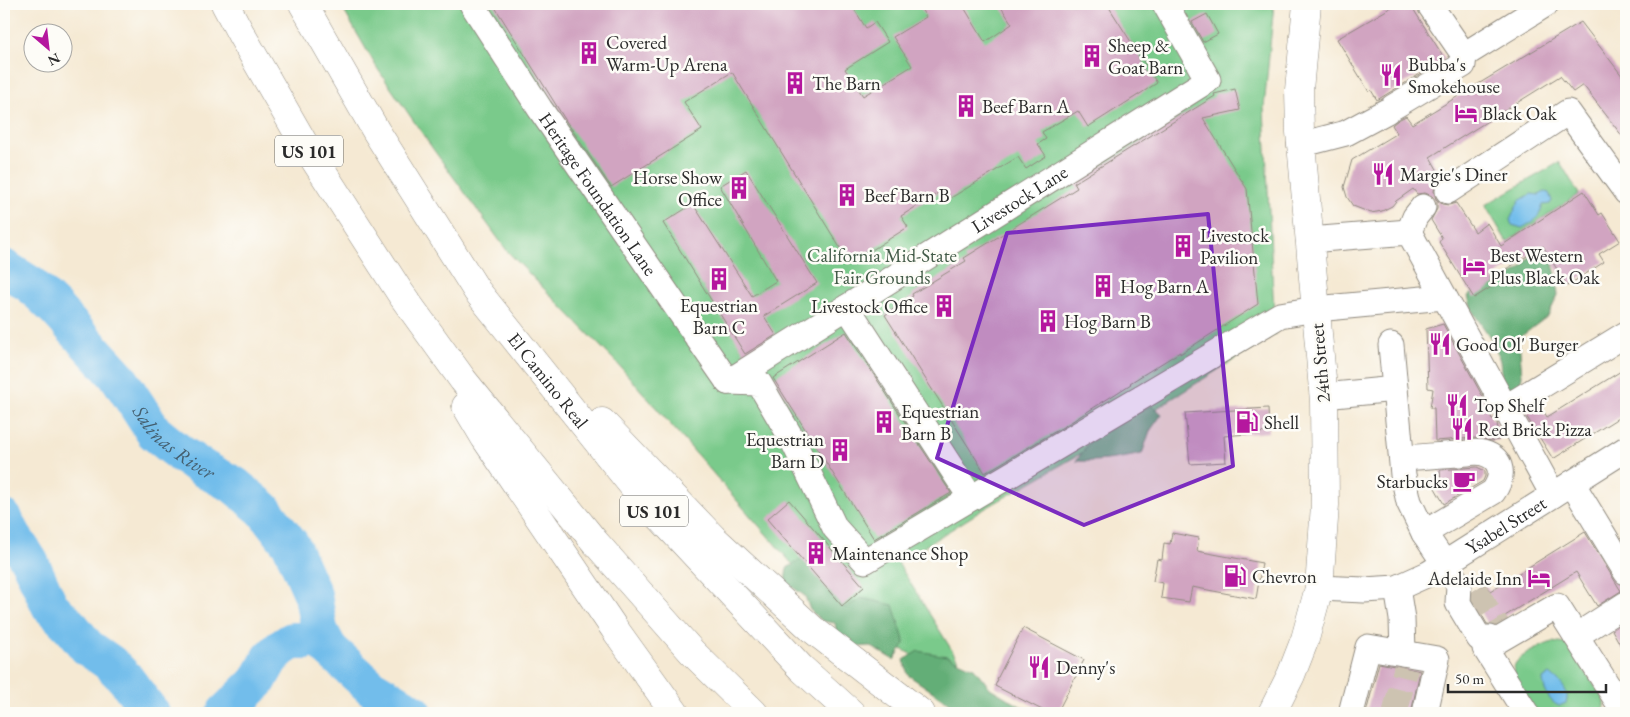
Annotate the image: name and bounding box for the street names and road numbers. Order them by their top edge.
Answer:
street label: Heritage Foundation Lane [533,107,663,280]
road number: US 101 [275,136,343,166]
street label: Livestock Lane [966,159,1072,238]
street label: 24th Street [1304,322,1336,404]
street label: El Camino Real [502,327,595,434]
street label: Ysabel Street [1461,490,1551,560]
road number: US 101 [620,496,688,526]

